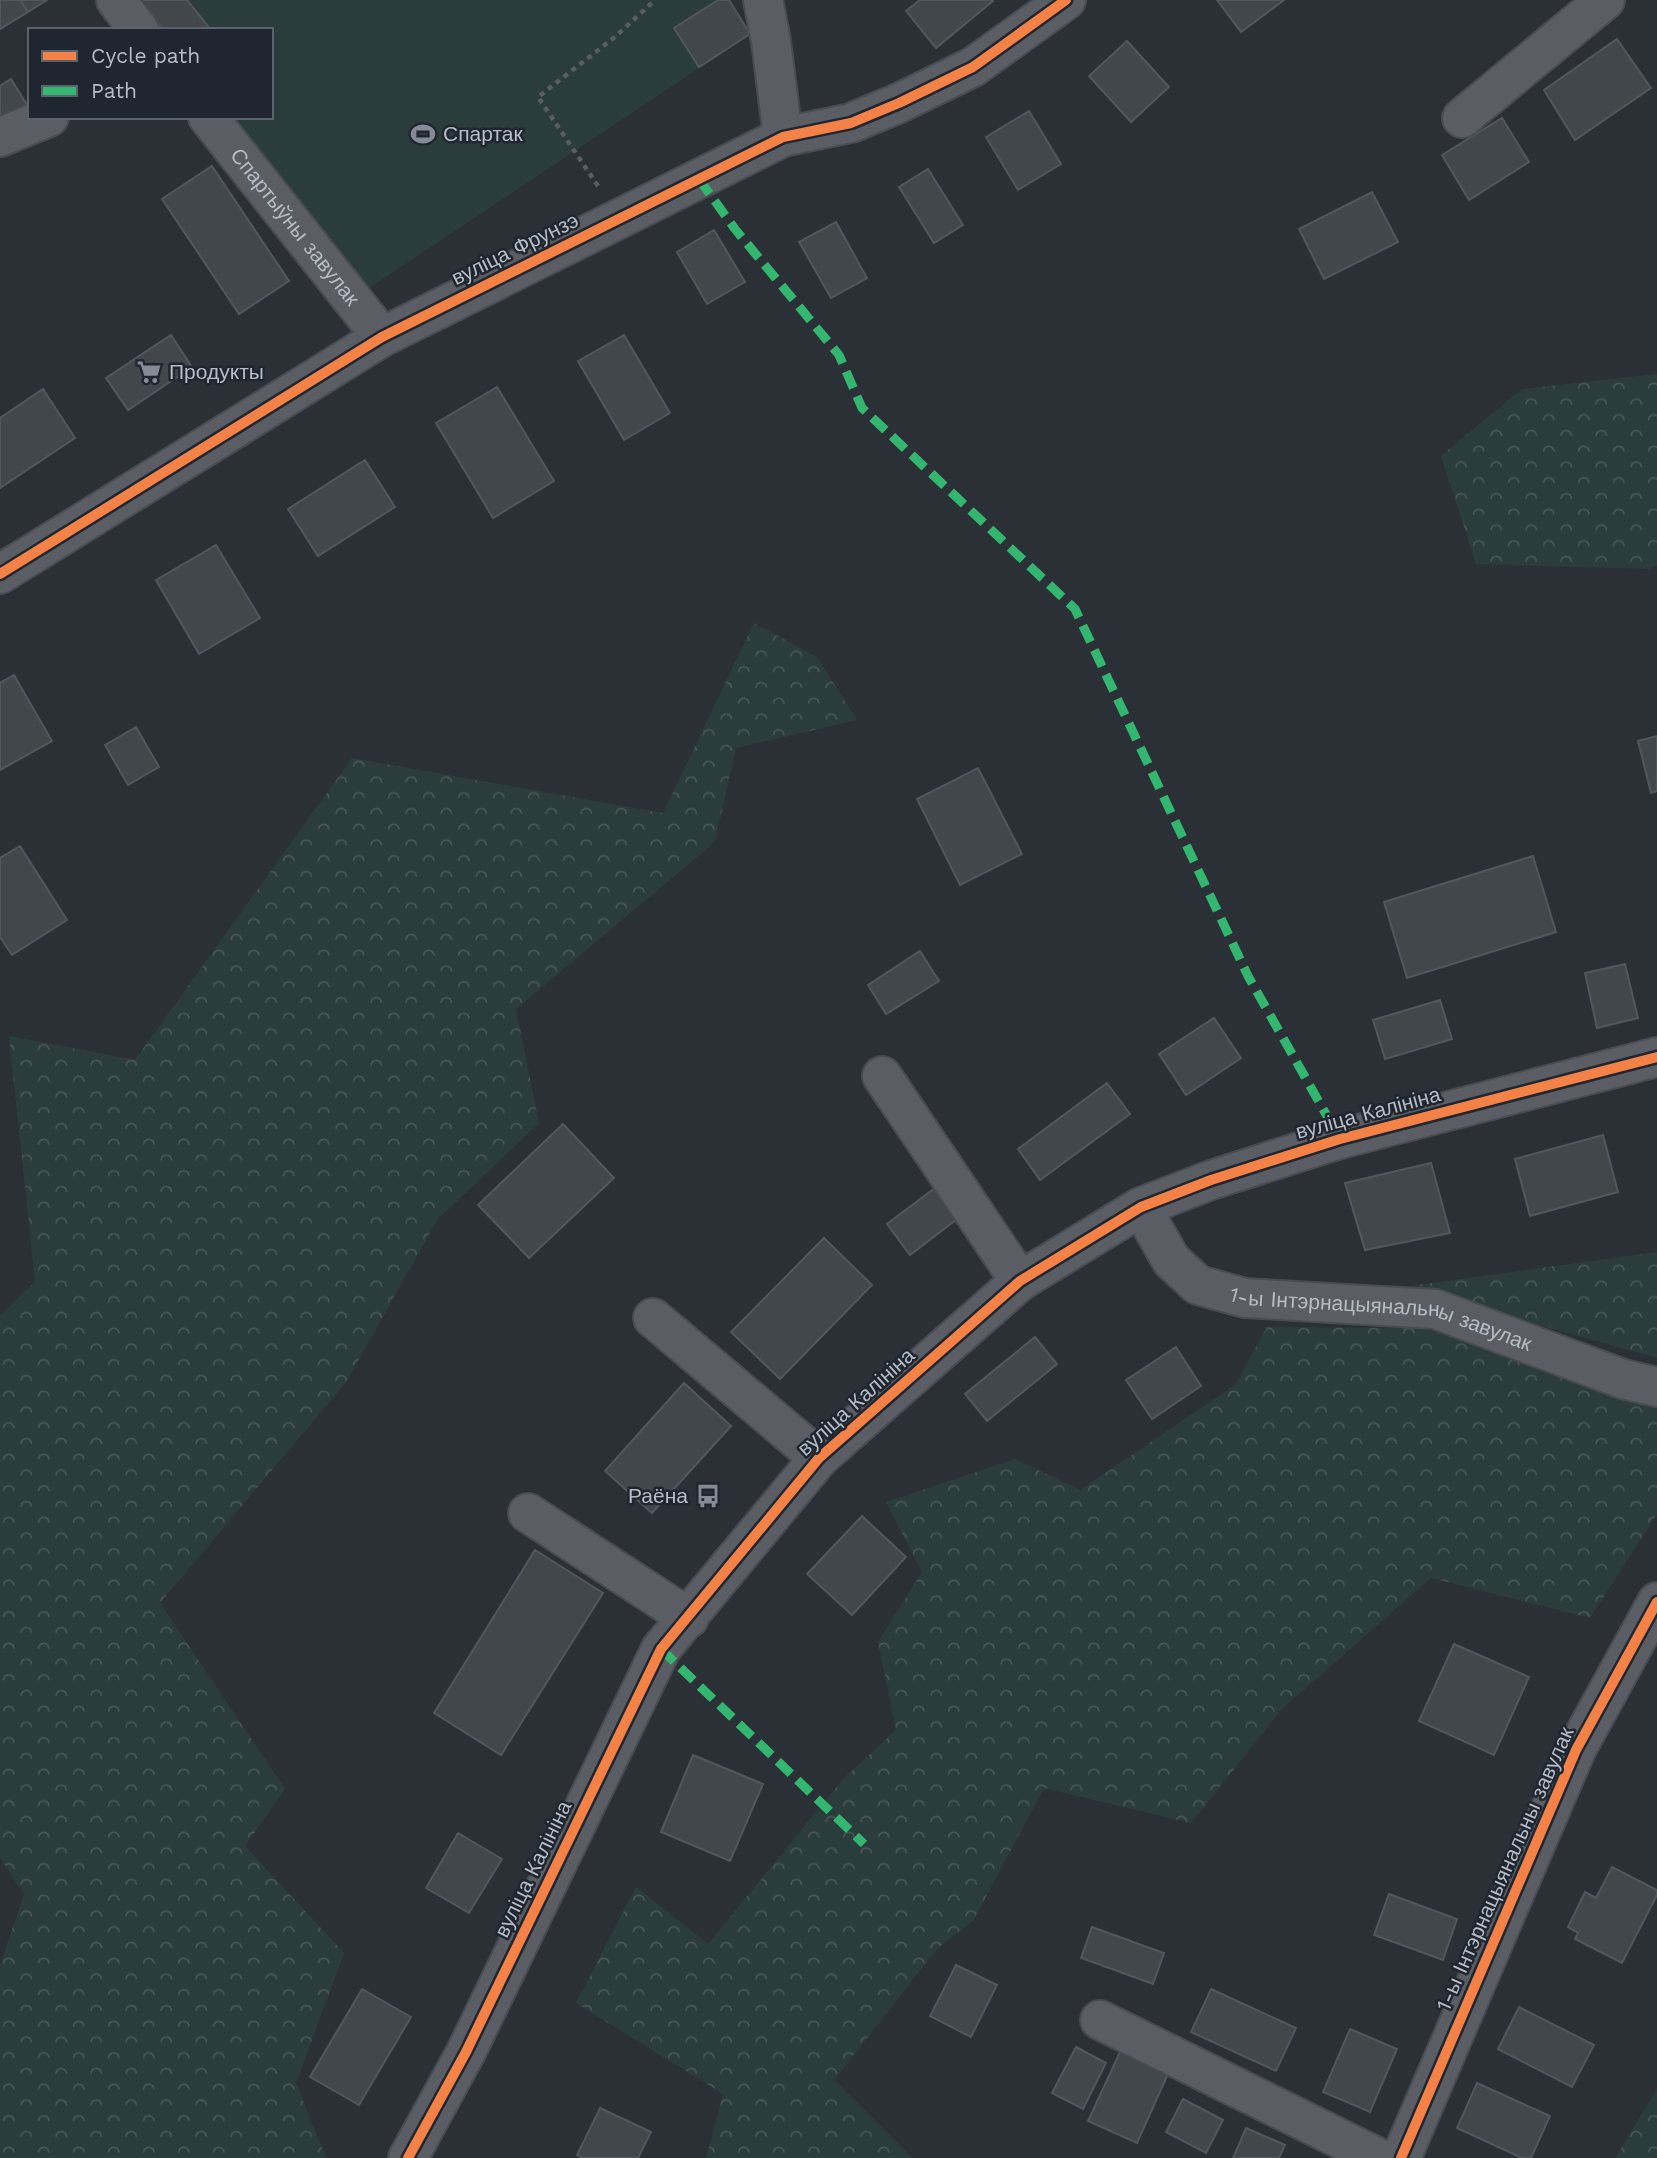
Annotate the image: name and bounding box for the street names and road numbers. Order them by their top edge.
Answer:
street label: Спартыўны завулак [225,143,366,311]
street label: вуліца Фрунзэ [447,207,582,290]
street label: вуліца Калініна [1293,1081,1443,1144]
street label: 1-ы Інтэрнацыянальны завулак [1227,1281,1536,1356]
street label: вуліца Калініна [792,1342,920,1461]
street label: 1-ы Інтэрнацыянальны завулак [1431,1722,1579,2015]
street label: вуліца Калініна [489,1796,577,1941]

